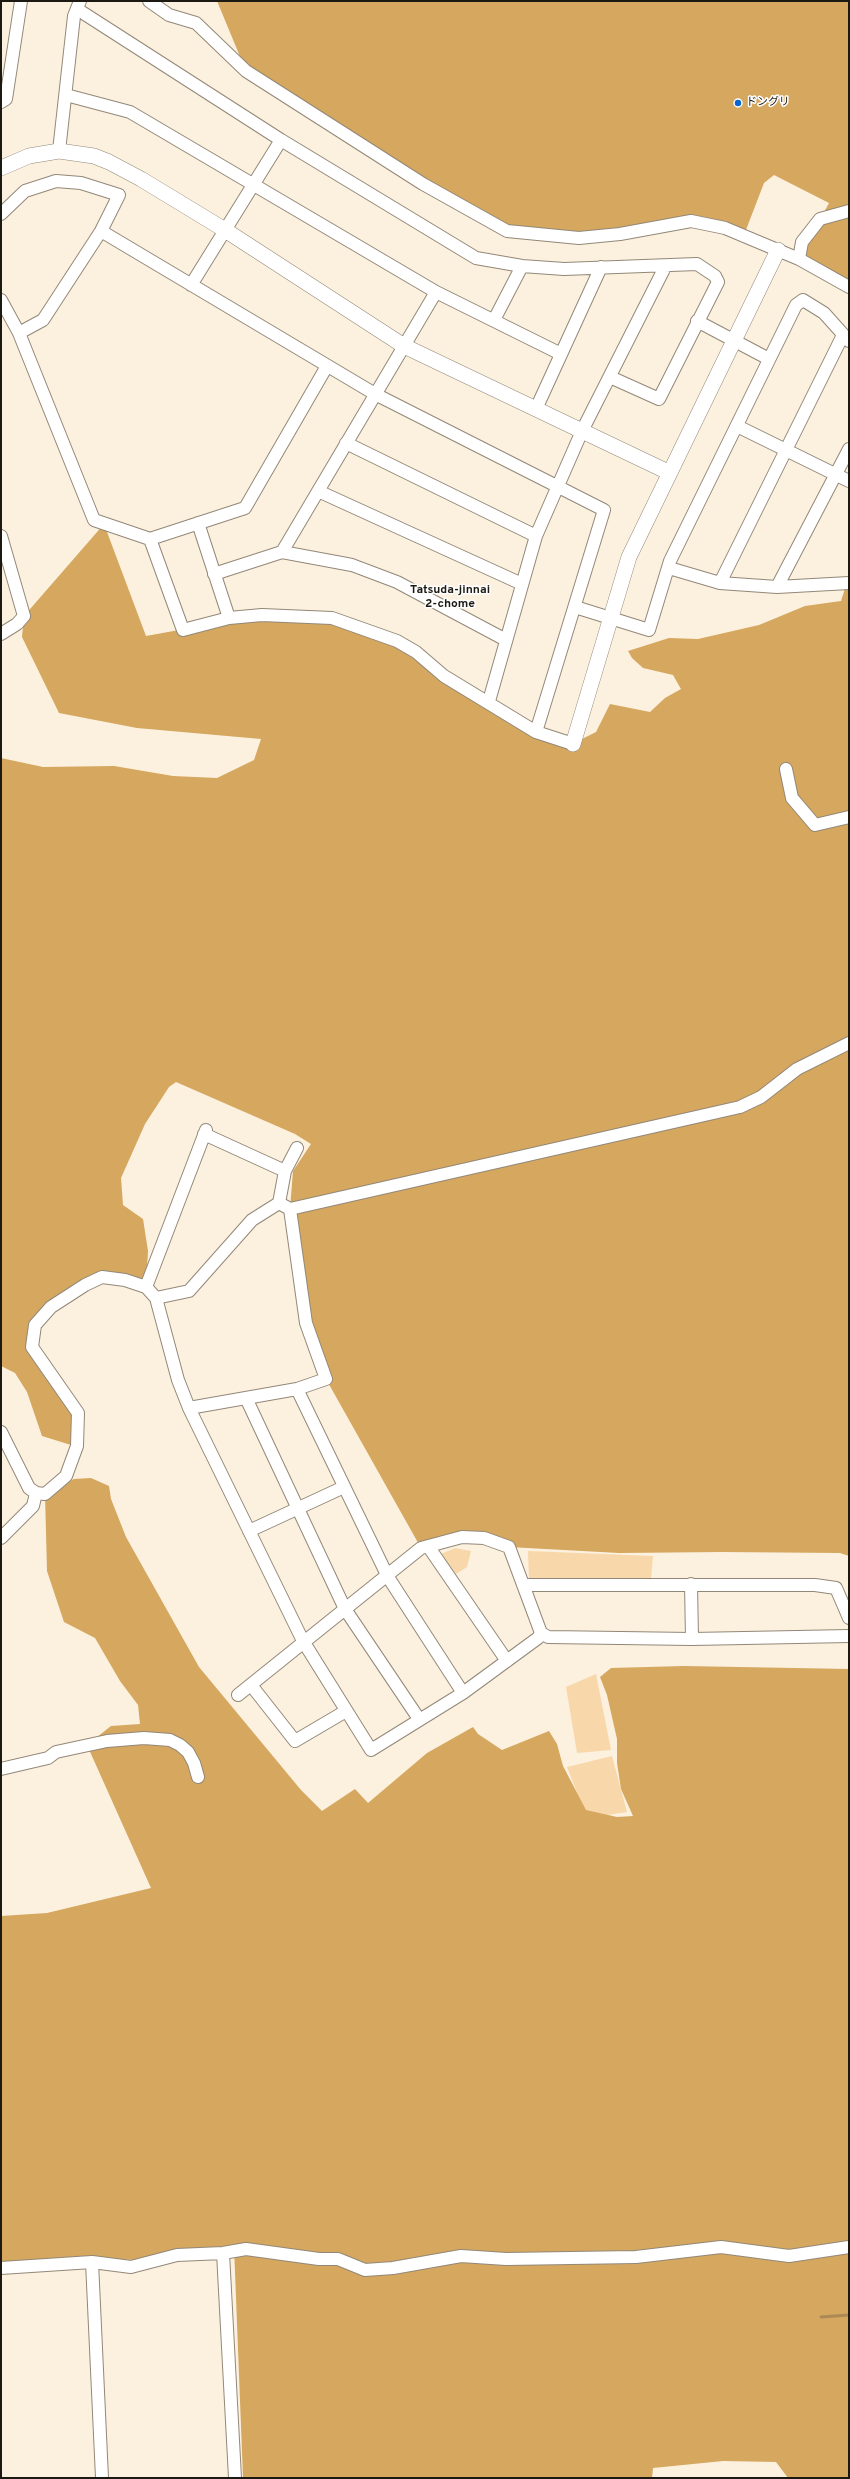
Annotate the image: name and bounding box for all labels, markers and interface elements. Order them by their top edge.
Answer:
place label: ドングリ [746,96,790,110]
marker: ドングリ [733,98,743,108]
district label: Tatsuda-jinnai 2-chome [410,584,490,612]

